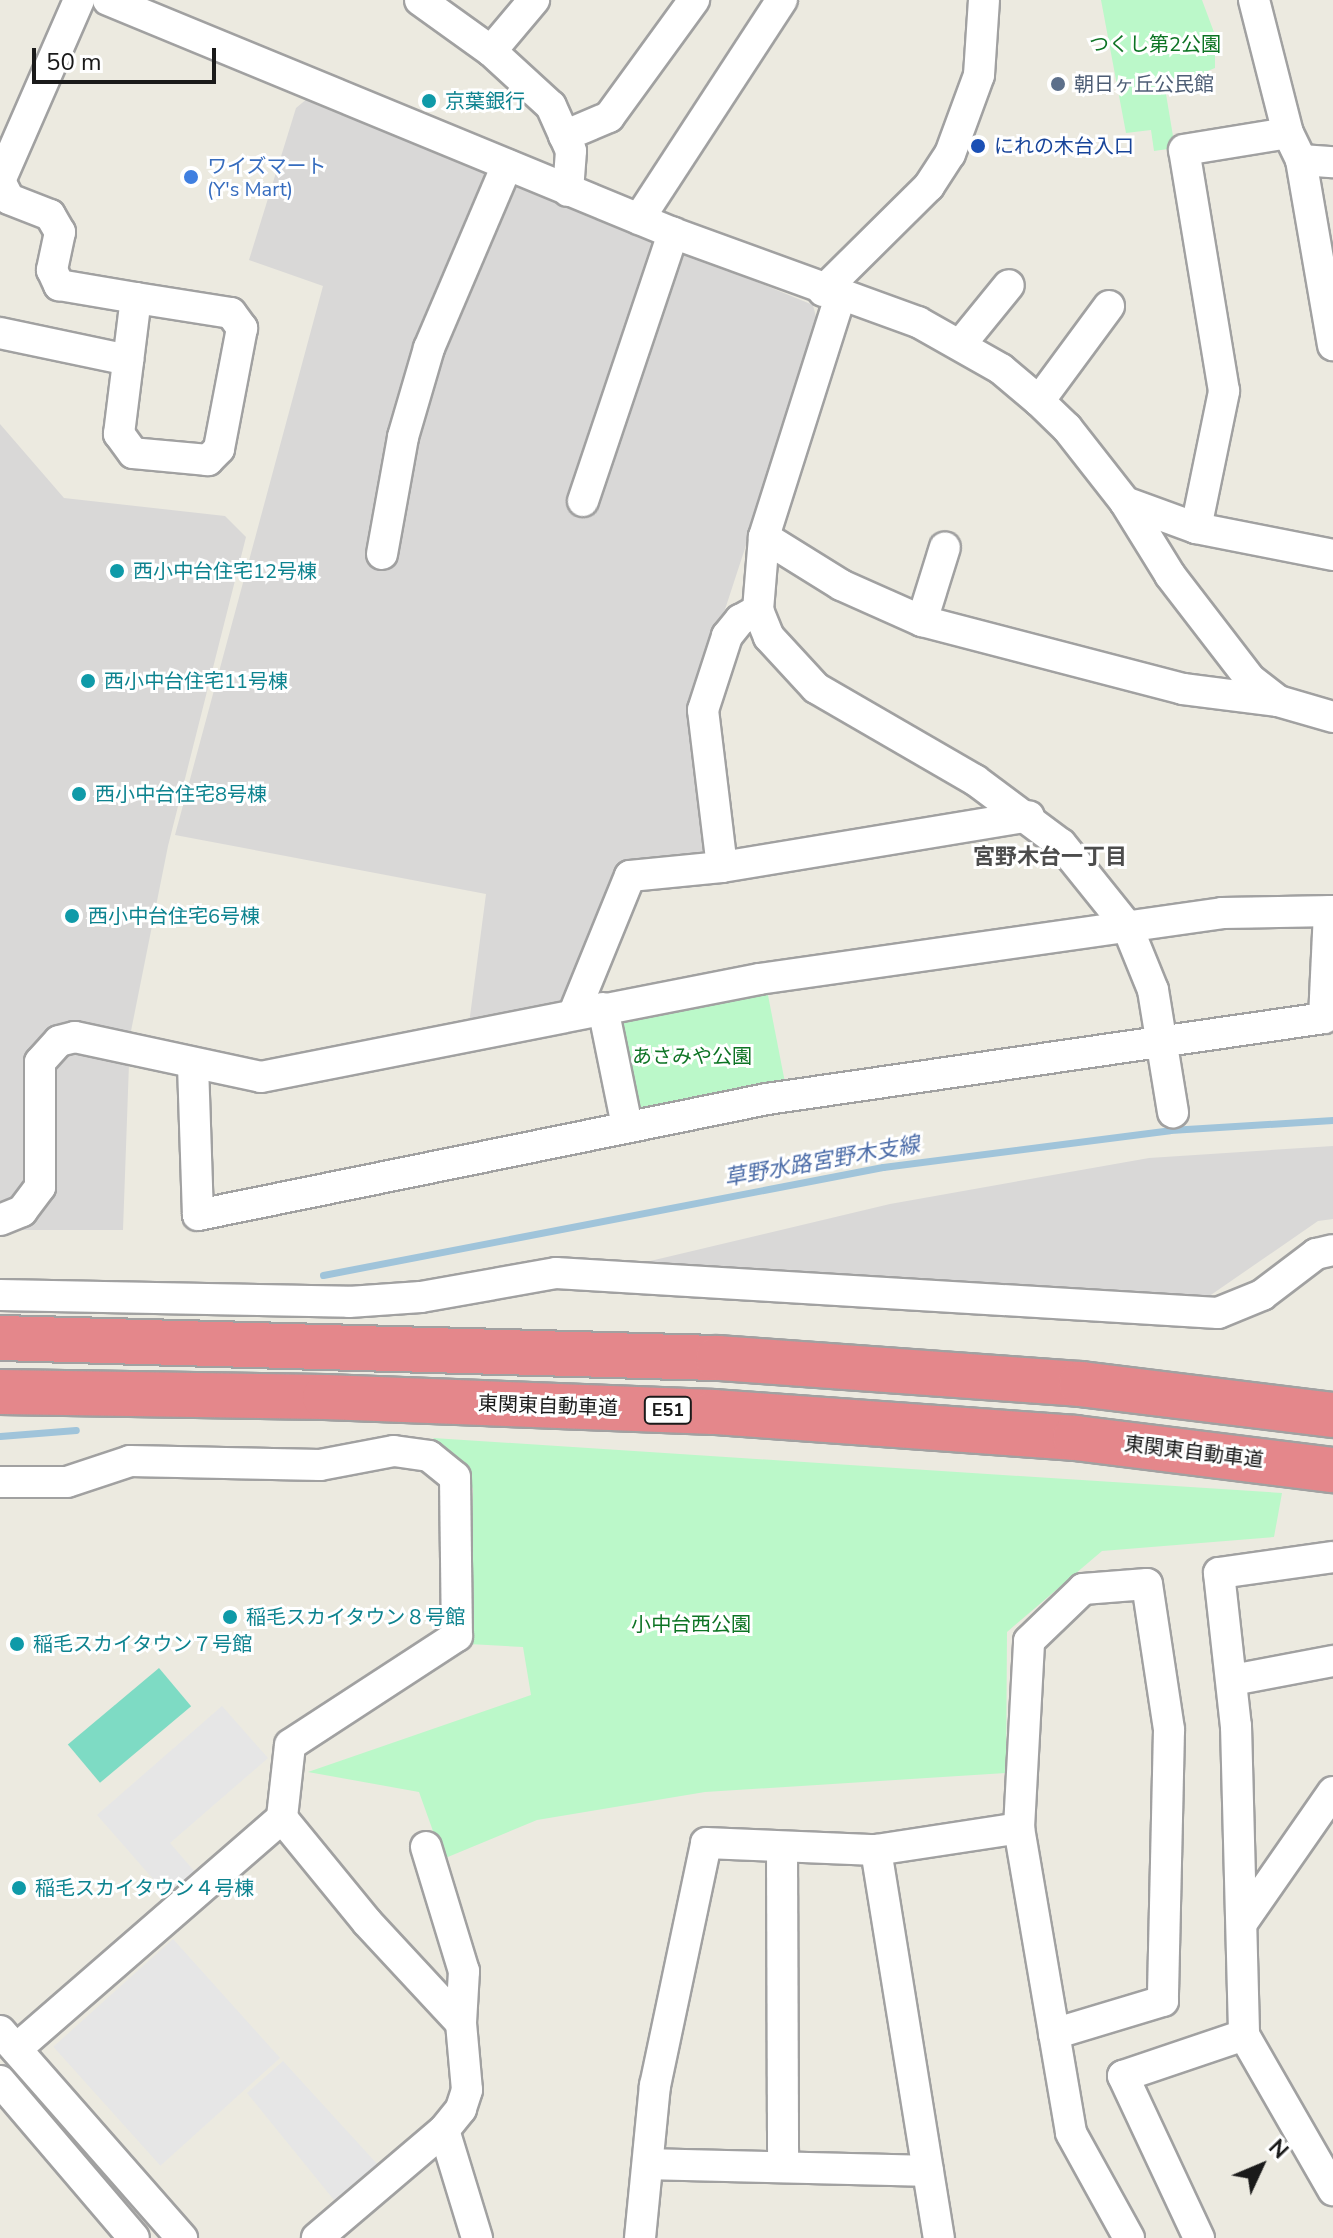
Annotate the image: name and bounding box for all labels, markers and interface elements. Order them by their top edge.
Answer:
scale bar [36,32,220,82]
park label: つくし第2公園 [1089,32,1221,56]
text: 50 m [46,46,102,78]
place label: 朝日ヶ丘公民館 [1074,72,1214,96]
marker: 朝日ヶ丘公民館 [1049,75,1067,93]
place label: 京葉銀行 [445,89,525,113]
marker: 京葉銀行 [420,92,438,110]
place label: にれの木台入口 [994,134,1134,158]
marker: にれの木台入口 [969,137,987,155]
place label: ワイズマート (Y's Mart) [207,154,327,201]
marker: ワイズマート (Y's Mart) [182,168,200,186]
place label: 西小中台住宅12号棟 [133,559,317,583]
marker: 西小中台住宅12号棟 [108,562,126,580]
place label: 西小中台住宅11号棟 [104,669,288,693]
marker: 西小中台住宅11号棟 [79,672,97,690]
place label: 西小中台住宅8号棟 [95,782,267,806]
marker: 西小中台住宅8号棟 [70,785,88,803]
district label: 宮野木台一丁目 [973,845,1127,871]
place label: 西小中台住宅6号棟 [88,904,260,928]
marker: 西小中台住宅6号棟 [63,907,81,925]
park label: あさみや公園 [632,1044,752,1068]
water label: 草野水路宮野木支線 [722,1132,922,1192]
street label: 東関東自動車道 [478,1392,618,1420]
road number: E51 [642,1396,694,1424]
street label: 東関東自動車道 [1123,1432,1265,1472]
place label: 稲毛スカイタウン８号館 [246,1605,466,1629]
marker: 稲毛スカイタウン８号館 [221,1608,239,1626]
park label: 小中台西公園 [631,1612,751,1636]
place label: 稲毛スカイタウン７号館 [33,1632,253,1656]
marker: 稲毛スカイタウン７号館 [8,1635,26,1653]
place label: 稲毛スカイタウン４号棟 [35,1876,255,1900]
marker: 稲毛スカイタウン４号棟 [10,1879,28,1897]
north arrow [1221,2126,1301,2206]
text: N [1262,2133,1295,2166]

